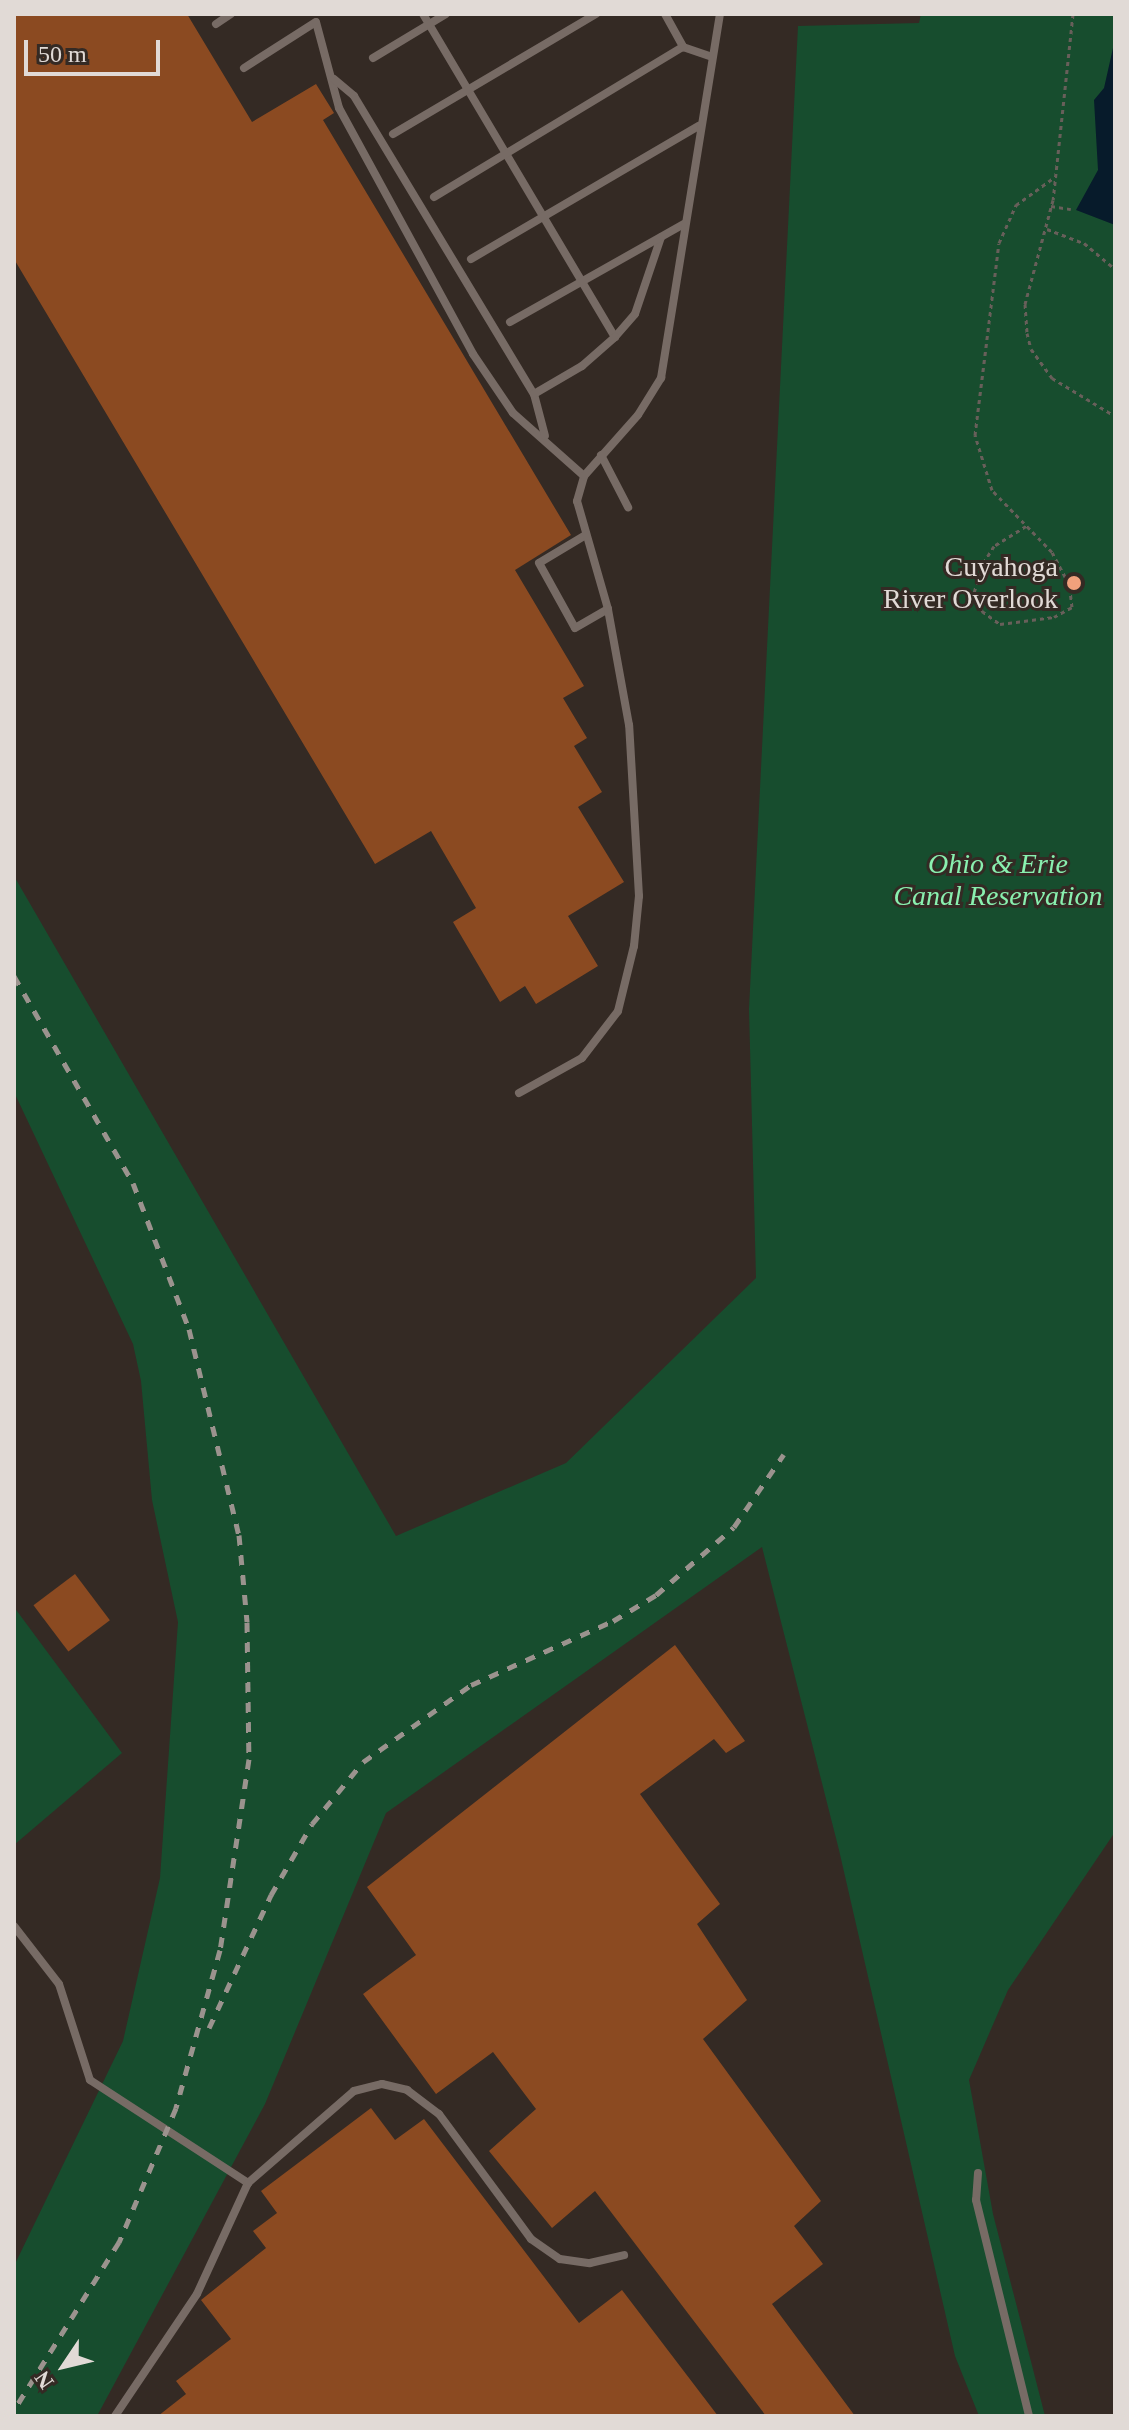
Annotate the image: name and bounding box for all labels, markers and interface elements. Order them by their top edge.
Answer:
scale bar [28,24,164,74]
text: 50 m [38,41,87,67]
place label: Cuyahoga River Overlook [883,550,1058,616]
marker: Cuyahoga River Overlook [1065,574,1083,592]
park label: Ohio & Erie Canal Reservation [893,847,1103,913]
north arrow [24,2326,104,2406]
text: N [29,2366,59,2394]

